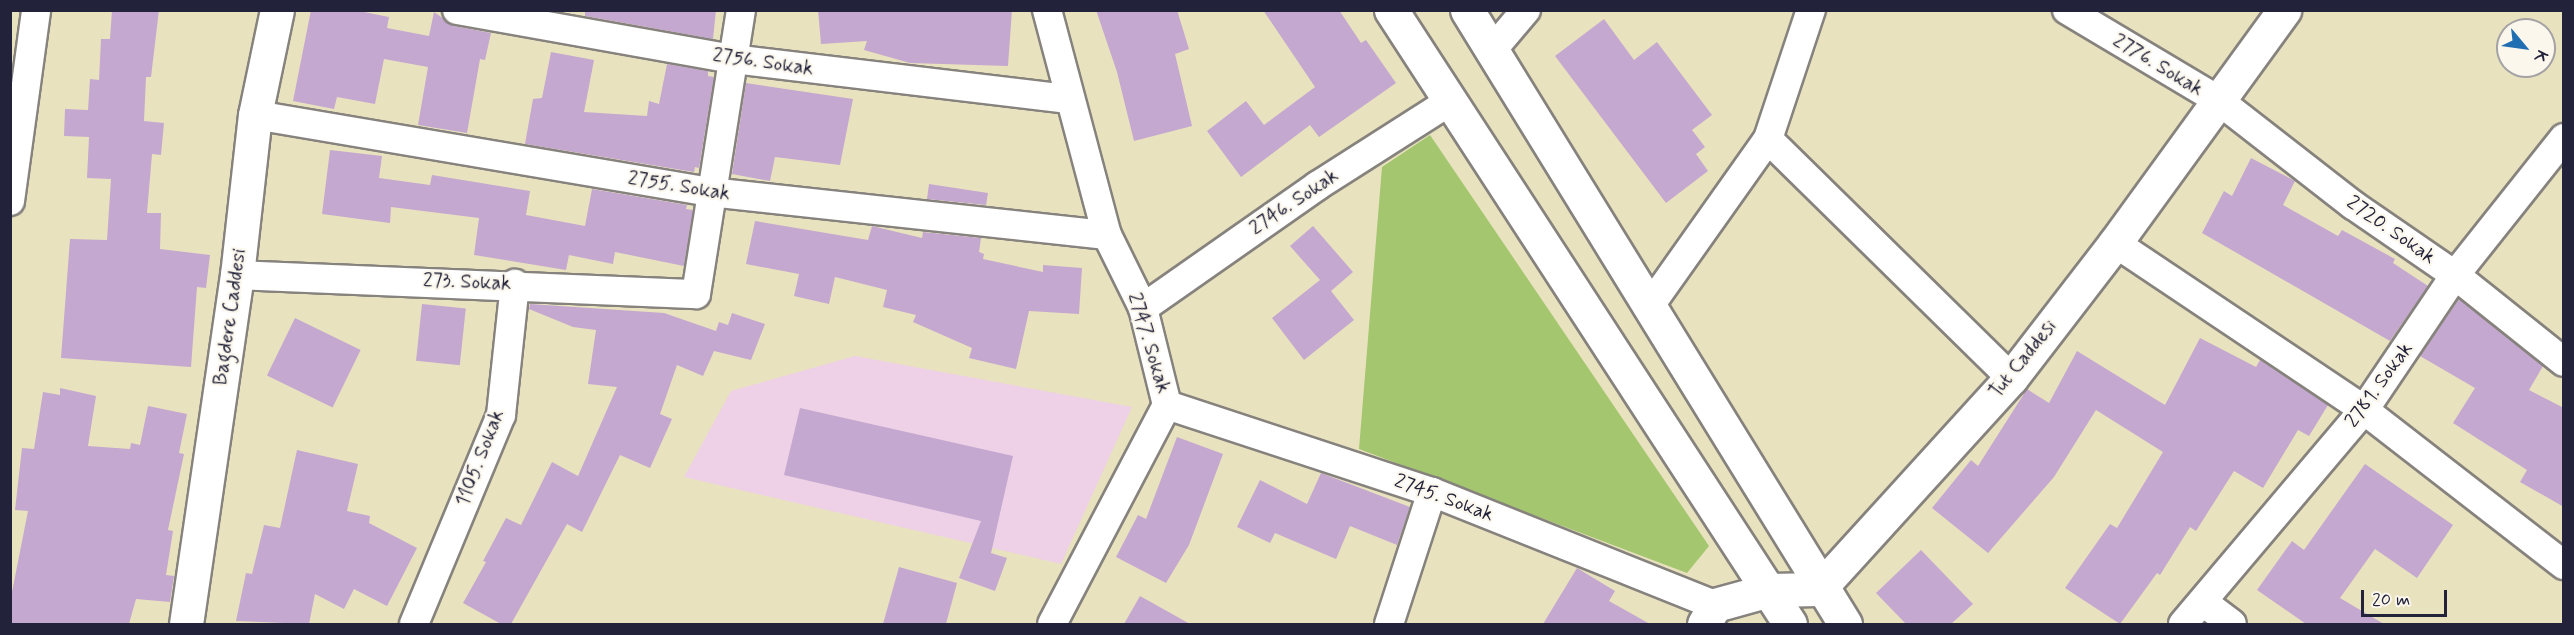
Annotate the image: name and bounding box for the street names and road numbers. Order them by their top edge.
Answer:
street label: 2776. Sokak [2108,29,2208,101]
street label: 2756. Sokak [711,43,815,81]
street label: 2746. Sokak [1245,164,1343,240]
street label: 2755. Sokak [626,166,732,206]
street label: 2720. Sokak [2342,191,2440,269]
street label: Bagdere Caddesi [208,245,252,389]
street label: 273. Sokak [423,268,511,296]
street label: 2747. Sokak [1122,290,1176,396]
street label: Tut Caddesi [1983,313,2063,405]
street label: 2781. Sokak [2340,338,2418,432]
street label: 1105. Sokak [451,406,509,510]
street label: 2745. Sokak [1391,469,1497,527]

